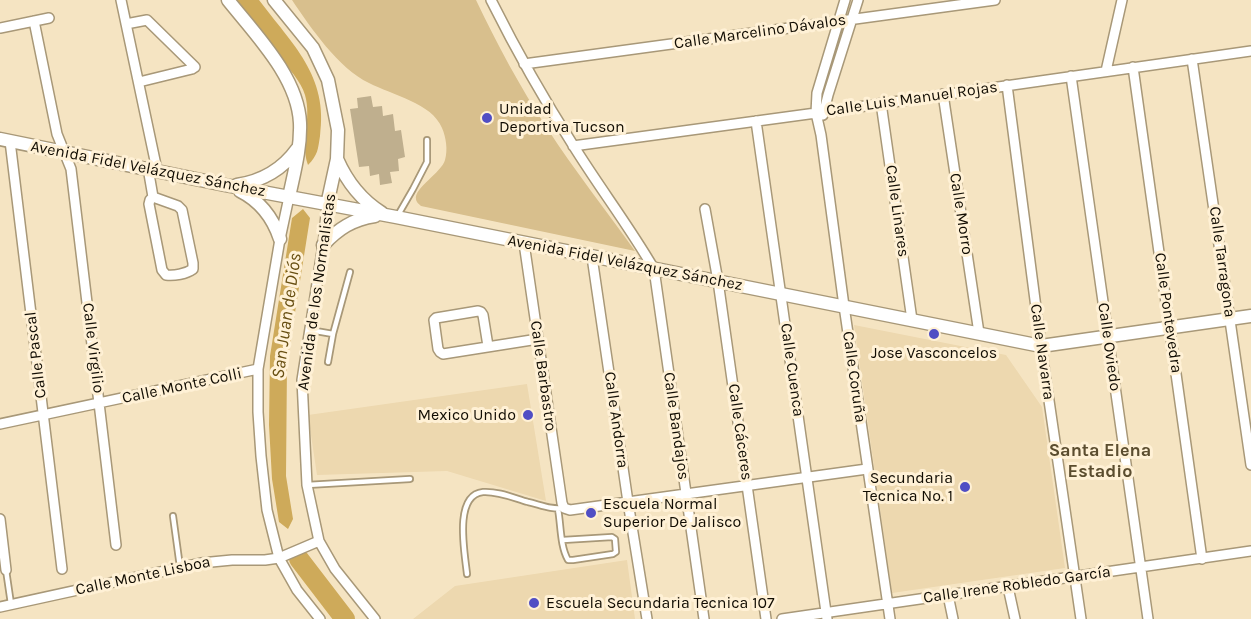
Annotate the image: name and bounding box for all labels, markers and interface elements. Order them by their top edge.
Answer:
street label: Calle Marcelino Dávalos [673,10,847,54]
street label: Calle Luis Manuel Rojas [825,77,999,121]
place label: Unidad Deportiva Tucson [499,99,625,137]
marker: Unidad Deportiva Tucson [480,111,494,125]
street label: Avenida Fidel Velázquez Sánchez [29,137,267,201]
street label: Calle Linares [881,164,913,258]
street label: Calle Morro [945,172,977,256]
street label: Avenida de los Normalistas [294,192,340,392]
street label: Calle Tarragona [1205,205,1239,319]
street label: Avenida Fidel Velázquez Sánchez [506,231,744,295]
water label: San Juan de Diós [268,252,306,380]
street label: Calle Pontevedra [1150,252,1186,374]
street label: Calle Virgilio [78,302,108,394]
street label: Calle Oviedo [1093,302,1125,392]
street label: Calle Navarra [1026,303,1058,401]
street label: Calle Pascal [21,311,51,399]
street label: Calle Barbastro [526,320,560,432]
street label: Calle Cuenca [776,322,808,418]
marker: Jose Vasconcelos [927,327,941,341]
street label: Calle Coruña [838,330,870,424]
place label: Jose Vasconcelos [871,343,997,363]
street label: Calle Monte Colli [120,364,244,408]
street label: Calle Andorra [600,371,632,469]
street label: Calle Bandajos [659,371,693,481]
street label: Calle Cáceres [724,383,756,481]
place label: Mexico Unido [417,405,516,425]
marker: Mexico Unido [521,408,535,422]
district label: Santa Elena Estadio [1049,440,1151,482]
place label: Secundaria Tecnica No. 1 [863,468,953,506]
marker: Secundaria Tecnica No. 1 [958,480,972,494]
place label: Escuela Normal Superior De Jalisco [603,494,741,532]
marker: Escuela Normal Superior De Jalisco [584,506,598,520]
street label: Calle Monte Lisboa [74,552,212,600]
street label: Calle Irene Robledo García [922,562,1112,608]
place label: Escuela Secundaria Tecnica 107 [546,593,774,613]
marker: Escuela Secundaria Tecnica 107 [527,596,541,610]

